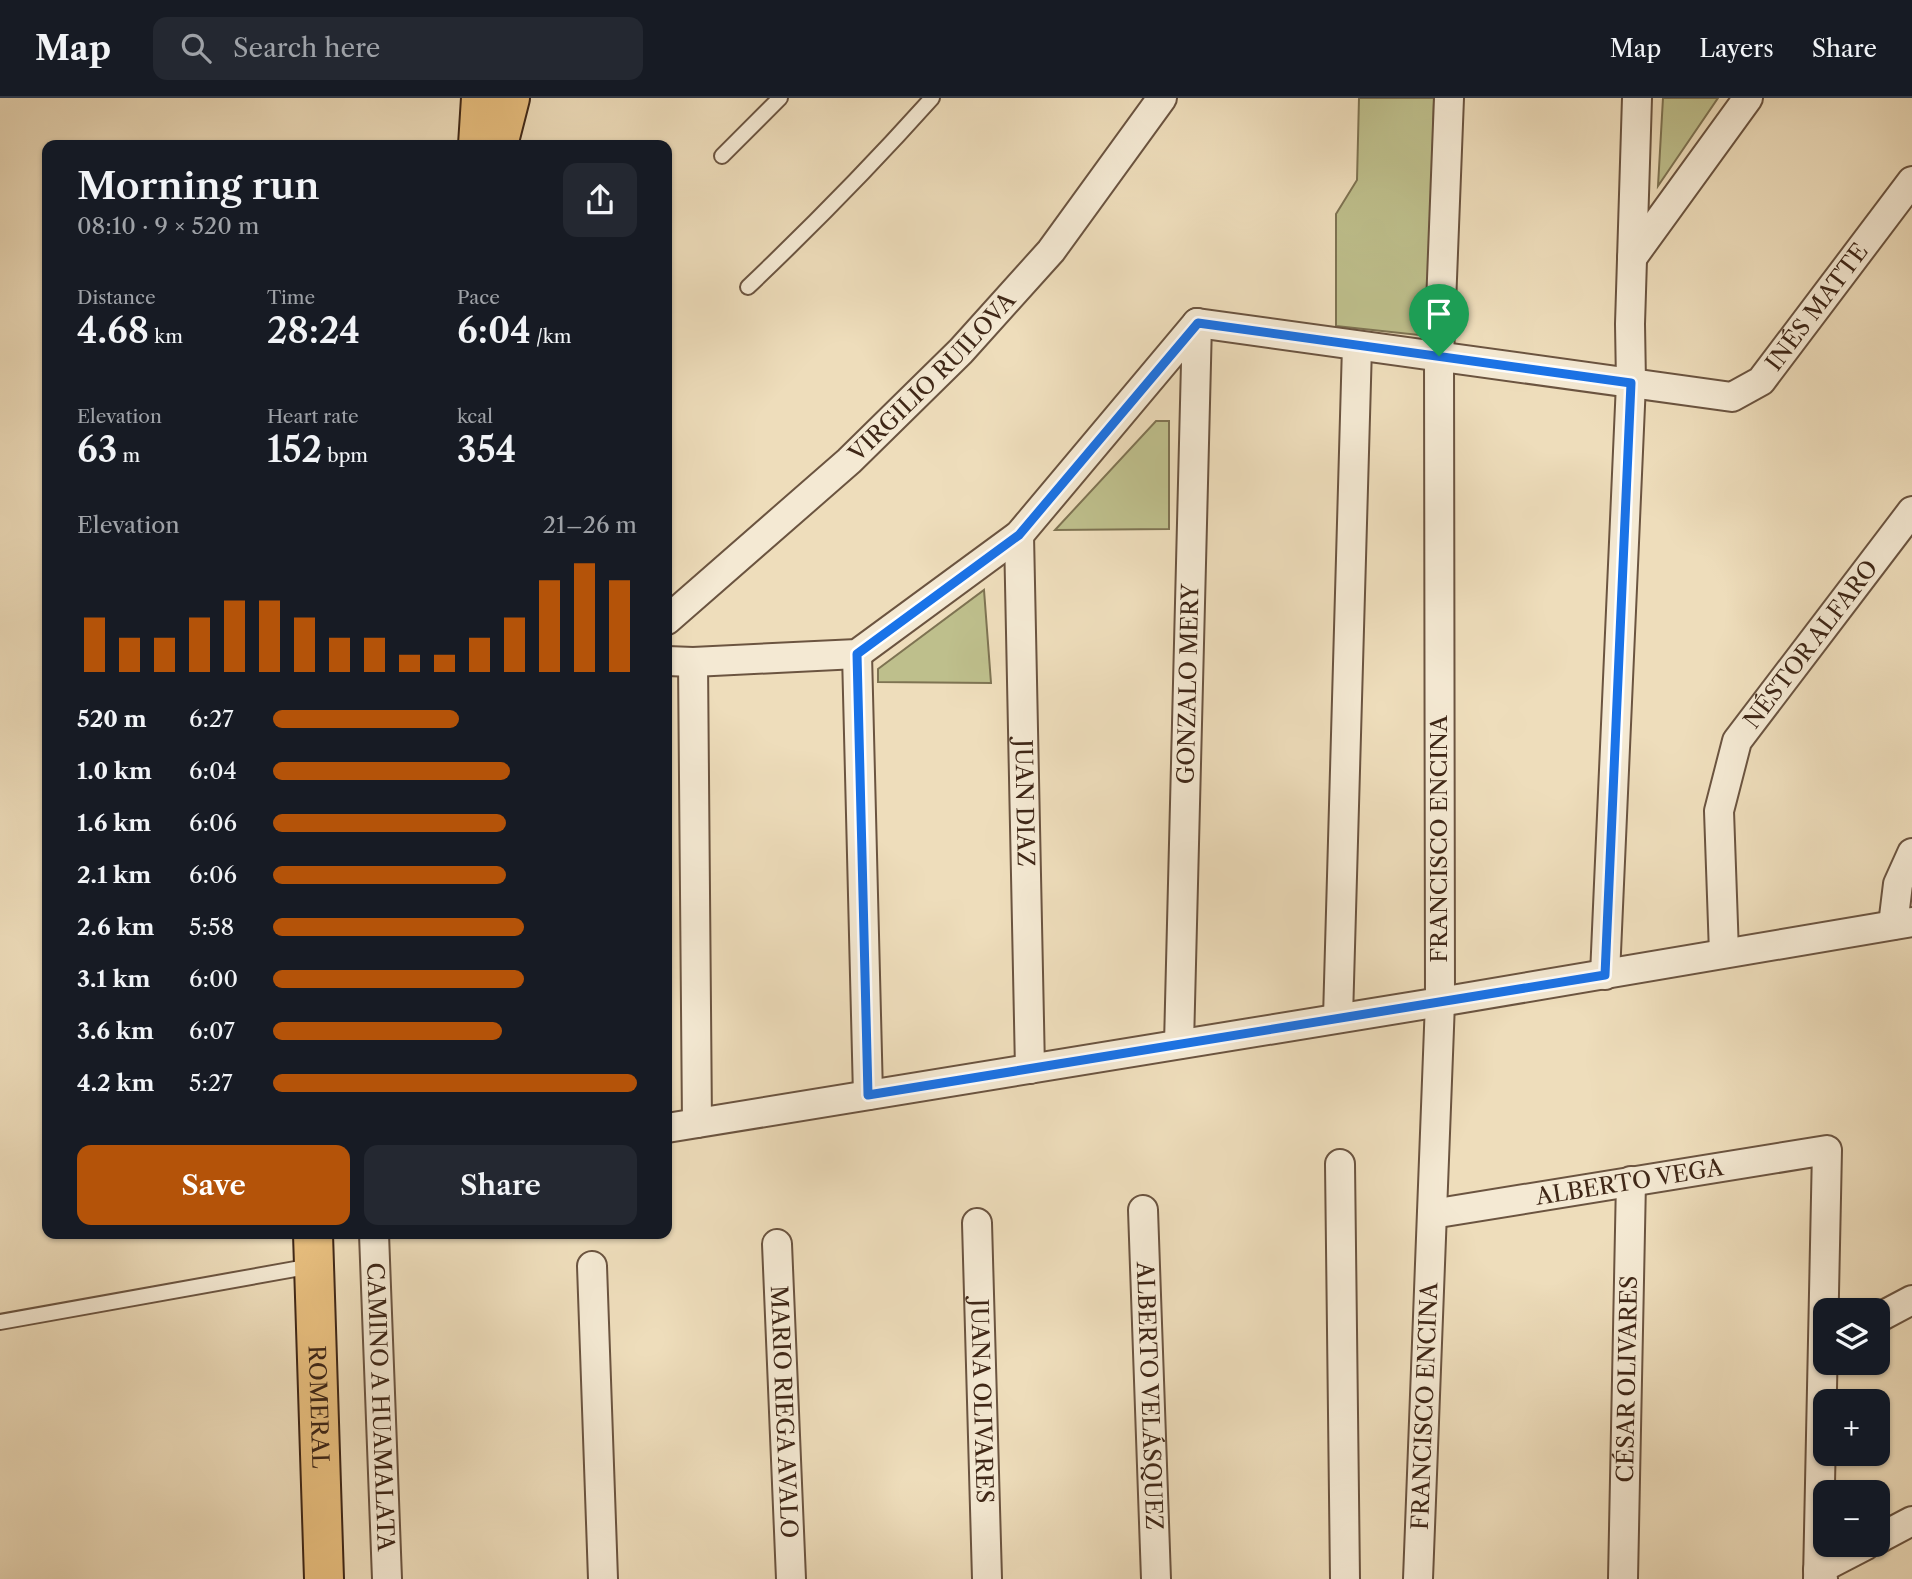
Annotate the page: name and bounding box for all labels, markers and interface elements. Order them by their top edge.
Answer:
search box [153,17,643,80]
text: Map [35,28,111,69]
icon: search [177,29,215,67]
text: Search here [233,32,380,64]
text: Map [1610,34,1661,63]
text: Layers [1699,34,1774,63]
text: Share [1812,34,1877,63]
text: Morning run [77,162,320,209]
button: share [563,163,637,237]
text: 08:10 · 9 × 520 m [77,212,259,240]
street label: INÉS MATTE [1760,238,1874,376]
pin [1409,284,1469,356]
text: Distance [77,286,156,309]
text: Time [267,286,315,309]
text: Pace [457,286,500,309]
street label: VIRGILIO RUILOVA [842,286,1022,468]
icon: arrive [1420,295,1458,333]
text: 4.68 [77,309,149,352]
text: 28:24 [267,309,360,352]
text: 6:04 [457,309,531,352]
text: km [149,325,183,348]
text: /km [531,325,571,348]
text: Elevation [77,405,162,428]
text: Heart rate [267,405,359,428]
text: kcal [457,405,493,428]
text: 63 [77,428,117,471]
text: 152 [267,428,322,471]
text: 354 [457,428,516,471]
text: m [117,444,140,467]
text: bpm [322,444,368,467]
text: Elevation [77,511,180,539]
text: 21–26 m [543,511,637,539]
street label: NÉSTOR ALFARO [1738,554,1884,734]
street label: GONZALO MERY [1171,583,1205,785]
text: 520 m [77,705,147,733]
text: 6:27 [189,705,233,733]
street label: FRANCISCO ENCINA [1425,714,1453,963]
street label: JUAN DIAZ [1009,736,1040,867]
text: 1.0 km [77,757,152,785]
text: 6:04 [189,757,237,785]
text: 1.6 km [77,809,151,837]
text: 6:06 [189,809,237,837]
text: 2.1 km [77,861,151,889]
text: 6:06 [189,861,237,889]
text: 2.6 km [77,913,155,941]
text: 5:58 [189,913,234,941]
text: 3.1 km [77,965,151,993]
text: 6:00 [189,965,238,993]
text: 3.6 km [77,1017,154,1045]
text: 6:07 [189,1017,235,1045]
text: 4.2 km [77,1069,154,1097]
text: 5:27 [189,1069,233,1097]
button: Save [77,1145,350,1225]
button: Share [364,1145,637,1225]
street label: ALBERTO VEGA [1533,1153,1726,1211]
street label: ALBERTO VELÁSQUEZ [1131,1260,1168,1531]
street label: CAMINO A HUAMALATA [361,1262,400,1553]
street label: CÉSAR OLIVARES [1611,1275,1643,1483]
street label: FRANCISCO ENCINA [1406,1281,1443,1530]
street label: MARIO RIEGA AVALO [765,1285,803,1539]
street label: JUANA OLIVARES [965,1295,999,1504]
map controls [1813,1298,1890,1557]
button: layers [1813,1298,1890,1375]
street label: ROMERAL [303,1345,334,1469]
button: + [1813,1389,1890,1466]
button: − [1813,1480,1890,1557]

